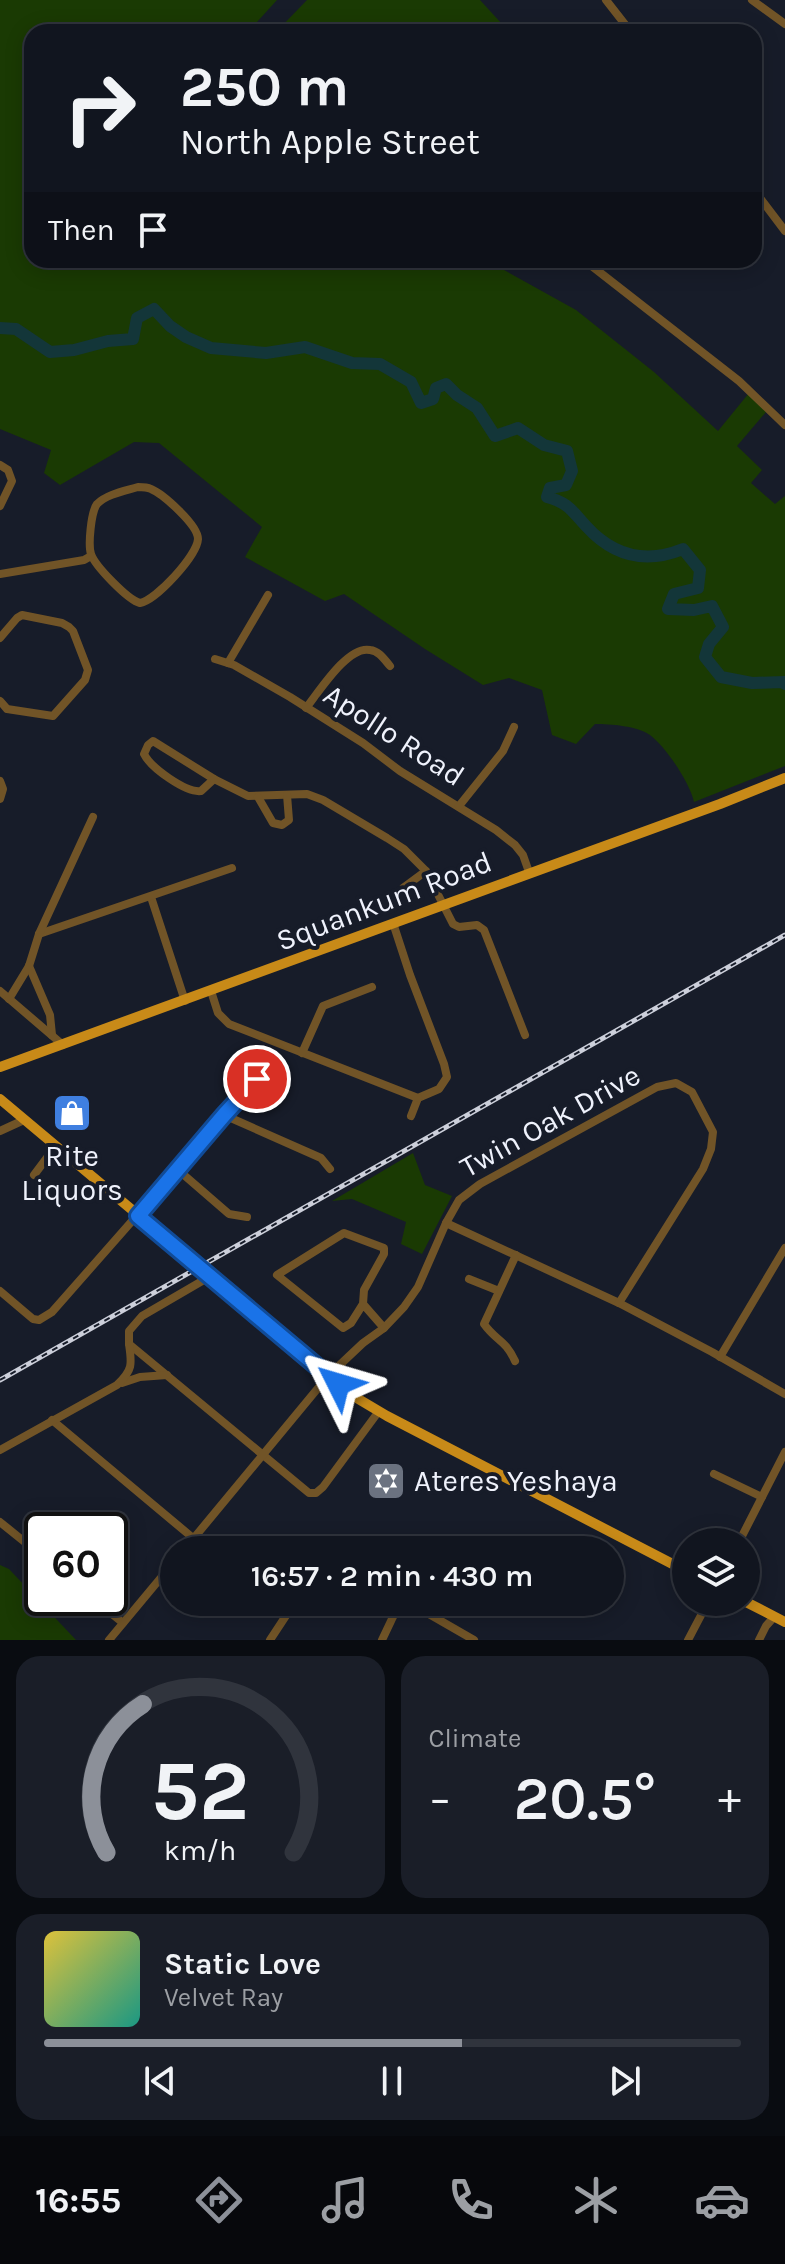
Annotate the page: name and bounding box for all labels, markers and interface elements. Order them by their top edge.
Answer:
text: 250 m [180,54,349,119]
icon: right [48,56,152,160]
text: North Apple Street [180,121,480,163]
icon: arrive [131,208,175,252]
text: Then [48,212,115,248]
street label: Apollo Road [317,676,471,794]
street label: Squankum Road [271,843,497,959]
pin [223,1045,291,1113]
icon: arrive [235,1057,279,1101]
street label: Twin Oak Drive [454,1057,646,1185]
shop icon: Rite Liquors [51,1092,93,1134]
place label: Rite Liquors [21,1138,123,1208]
position arrow [296,1342,380,1426]
synagogue icon: Ateres Yeshaya [365,1460,407,1502]
place label: Ateres Yeshaya [414,1463,618,1499]
speed limit sign: 60 [24,1512,128,1616]
map controls [672,1528,760,1616]
button: layers [672,1528,760,1616]
text: 16:57 · 2 min · 430 m [251,1558,533,1594]
text: Climate [429,1723,521,1754]
text: 52 [151,1743,250,1840]
text: 20.5° [513,1764,656,1834]
text: − [429,1773,452,1824]
text: + [718,1773,741,1824]
text: km/h [164,1834,236,1867]
text: Static Love [164,1946,321,1982]
text: Velvet Ray [164,1982,283,2013]
icon: previous [138,2059,182,2103]
icon: pause [370,2059,414,2103]
icon: next [603,2059,647,2103]
icon: directions [191,2172,247,2228]
icon: music [317,2172,373,2228]
icon: phone [443,2172,499,2228]
icon: climate [568,2172,624,2228]
icon: car [694,2172,750,2228]
text: 16:55 [35,2179,121,2221]

